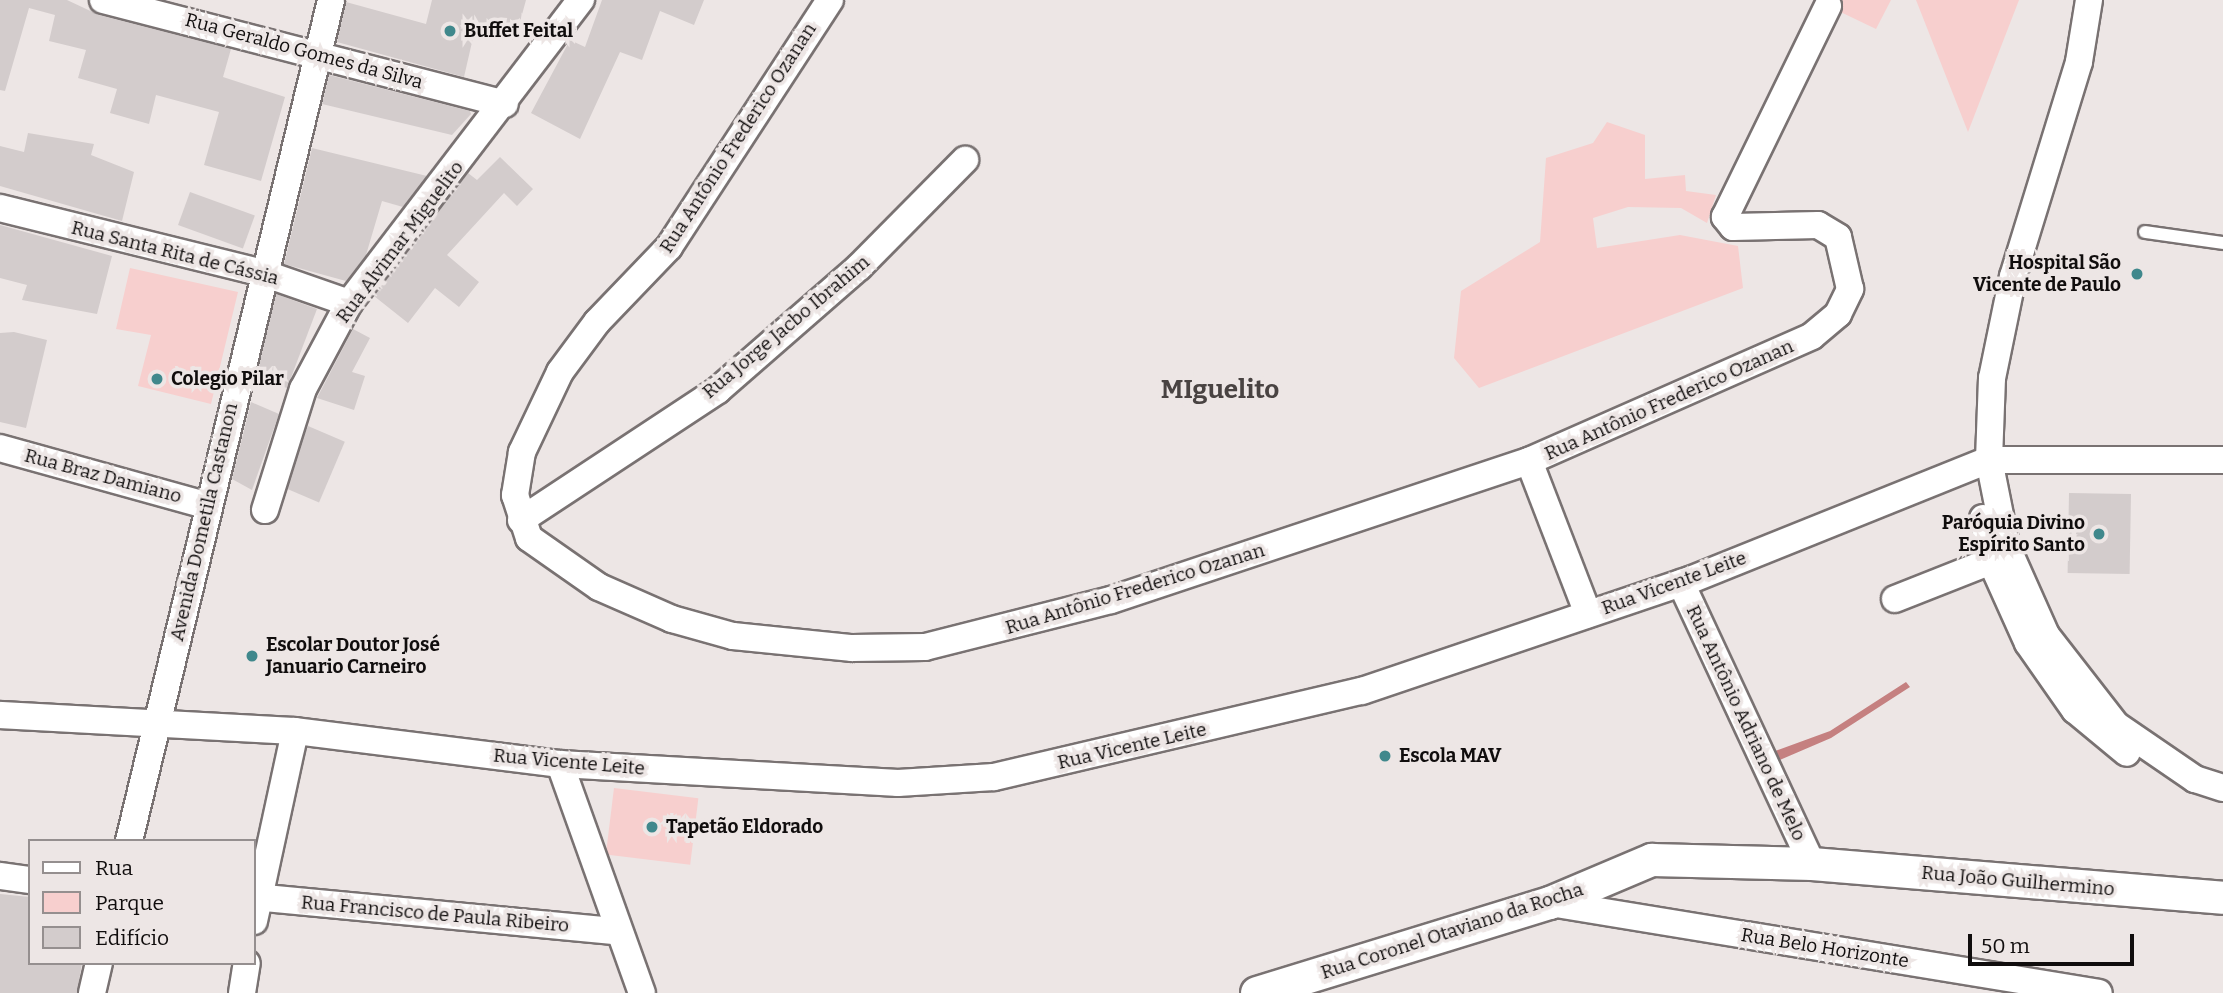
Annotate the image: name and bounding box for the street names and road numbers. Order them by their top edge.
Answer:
street label: Rua Geraldo Gomes da Silva [183,8,425,94]
street label: Rua Antônio Frederico Ozanan [655,19,821,257]
street label: Rua Alvimar Miguelito [332,157,468,327]
street label: Rua Santa Rita de Cássia [69,216,281,290]
street label: Rua Jorge Jacbo Ibrahim [698,251,874,403]
street label: Rua Antônio Frederico Ozanan [1541,335,1797,465]
street label: Avenida Dometila Castanon [165,401,243,643]
street label: Rua Braz Damiano [22,444,184,508]
street label: Rua Antônio Frederico Ozanan [1003,539,1267,639]
street label: Rua Vicente Leite [1599,546,1749,620]
street label: Rua Antônio Adriano de Melo [1681,602,1811,844]
street label: Rua Vicente Leite [1055,718,1209,774]
street label: Rua Vicente Leite [492,744,646,780]
street label: Rua João Guilhermino [1920,861,2116,901]
street label: Rua Coronel Otaviano da Rocha [1318,878,1586,984]
street label: Rua Francisco de Paula Ribeiro [300,891,570,937]
street label: Rua Belo Horizonte [1740,923,1910,973]

